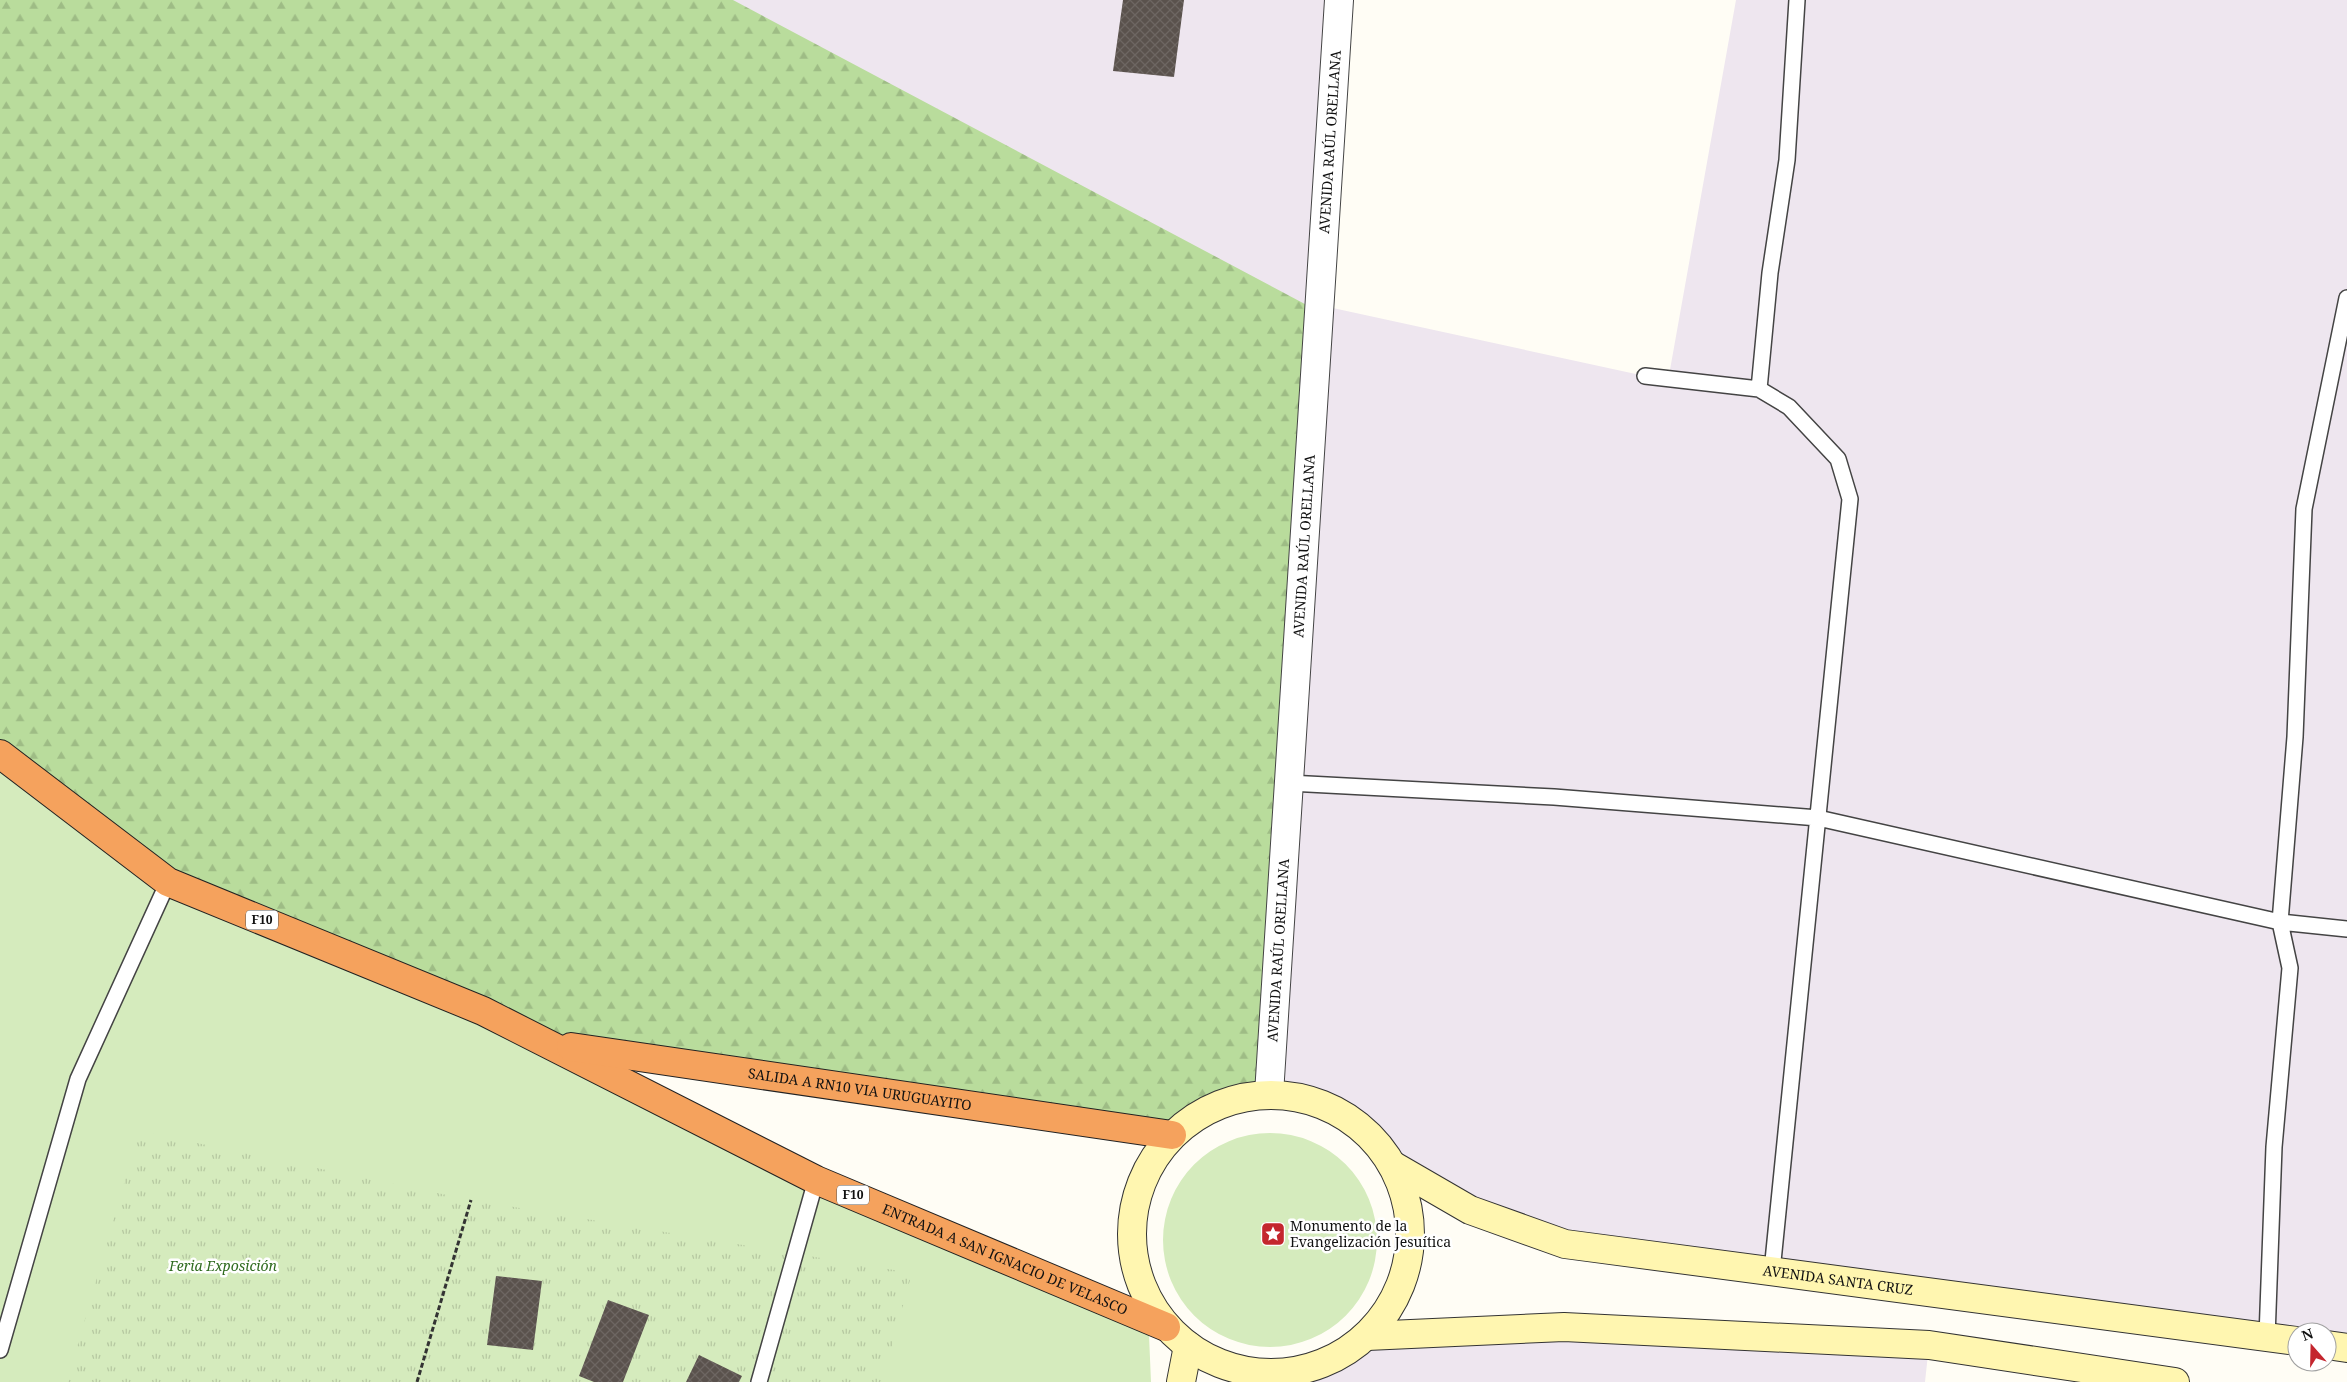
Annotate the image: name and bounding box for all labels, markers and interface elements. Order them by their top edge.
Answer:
street label: AVENIDA RAÚL ORELLANA [1314,50,1345,234]
street label: AVENIDA RAÚL ORELLANA [1288,454,1319,638]
street label: AVENIDA RAÚL ORELLANA [1262,858,1293,1042]
road number: F10 [246,910,278,930]
street label: SALIDA A RN10 VIA URUGUAYITO [747,1063,973,1115]
road number: F10 [837,1186,869,1204]
street label: ENTRADA A SAN IGNACIO DE VELASCO [879,1199,1131,1319]
place label: Monumento de la Evangelización Jesuítica [1290,1216,1451,1251]
place icon: Monumento de la Evangelización Jesuítica [1260,1221,1286,1247]
park label: Feria Exposición [168,1256,278,1275]
street label: AVENIDA SANTA CRUZ [1762,1260,1914,1299]
north arrow [2287,1322,2337,1372]
text: N [2299,1323,2316,1345]

